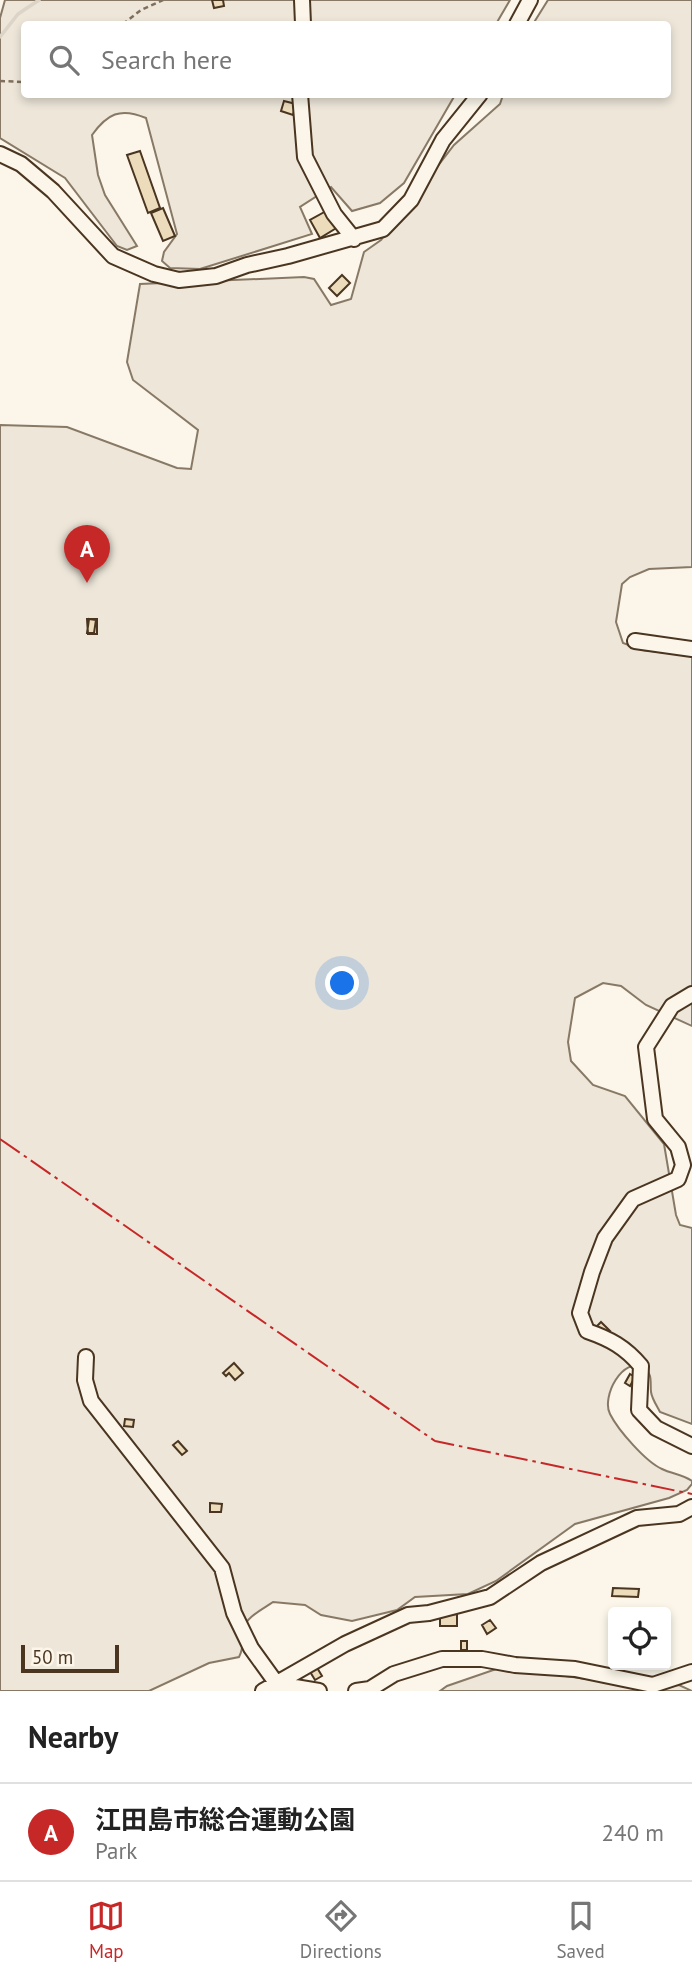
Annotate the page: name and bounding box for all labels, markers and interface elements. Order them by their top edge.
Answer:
search box [21,21,671,98]
icon: search [45,41,83,79]
text: Search here [101,43,232,76]
pin: A [64,525,110,583]
your location [325,966,359,1000]
map controls [608,1607,671,1670]
button: locate [608,1607,671,1670]
scale bar [21,1642,119,1674]
text: 50 m [32,1645,73,1669]
text: Nearby [28,1717,118,1756]
text: 江田島市総合運動公園 [95,1803,355,1836]
text: A [44,1818,58,1847]
text: 240 m [602,1818,664,1847]
text: Park [95,1836,137,1865]
tab: Map [87,1897,125,1963]
tab: Directions [300,1897,382,1963]
tab: Saved [556,1897,605,1963]

